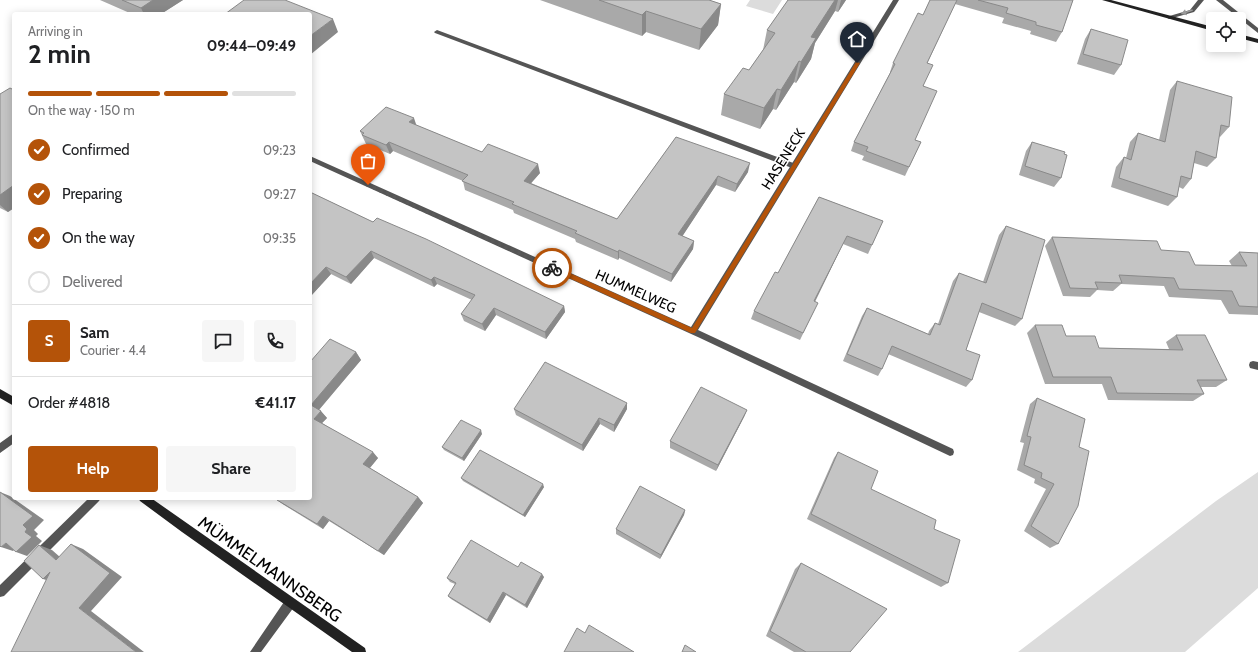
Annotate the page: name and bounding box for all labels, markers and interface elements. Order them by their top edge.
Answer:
one-way arrow [1180,9,1192,15]
map controls [1206,12,1246,52]
button: locate [1206,12,1246,52]
pin [840,22,874,63]
text: Arriving in [28,23,83,39]
icon: home [846,28,868,50]
text: 09:44–09:49 [207,37,296,55]
text: 2 min [28,38,91,70]
text: On the way · 150 m [28,102,135,118]
street label: HASENECK [757,125,809,193]
icon: check [28,139,50,161]
text: Confirmed [62,141,130,159]
text: 09:23 [263,142,296,158]
pin [351,144,385,185]
icon: bag [357,150,379,172]
icon: check [28,183,50,205]
text: Preparing [62,185,122,203]
text: 09:27 [263,186,296,202]
icon: check [28,227,50,249]
text: On the way [62,229,135,247]
text: 09:35 [263,230,296,246]
courier [532,248,572,288]
icon: bike [541,257,563,279]
street label: HUMMELWEG [593,265,679,317]
text: Delivered [62,273,123,291]
button: chat [202,320,244,362]
button: phone [254,320,296,362]
text: Sam [80,324,109,342]
text: S [45,332,53,350]
text: Courier · 4.4 [80,342,146,358]
text: Order #4818 [28,394,110,412]
text: €41.17 [255,394,296,412]
button: Help [28,446,158,492]
button: Share [166,446,296,492]
street label: MÜMMELMANNSBERG [194,511,346,626]

